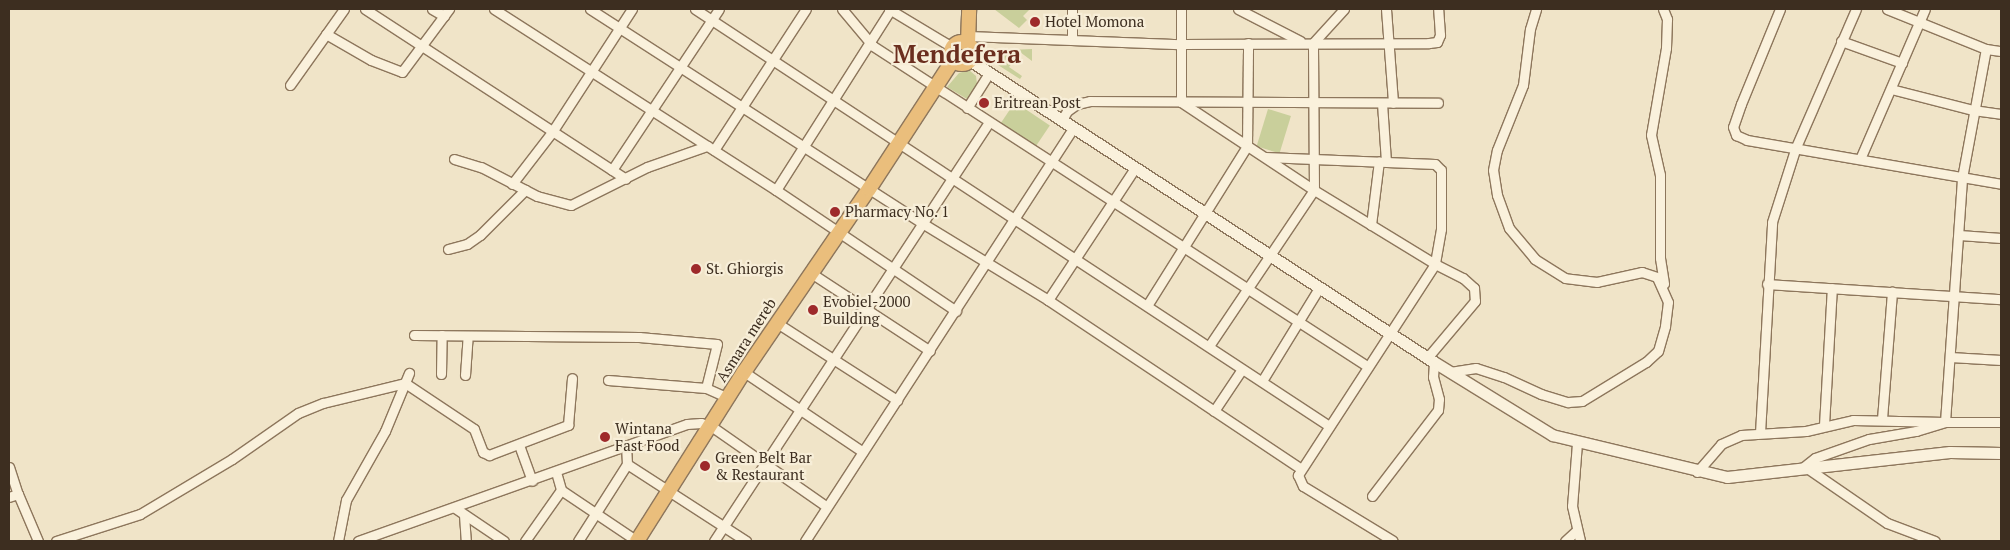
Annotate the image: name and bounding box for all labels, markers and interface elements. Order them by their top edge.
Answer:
place label: Hotel Momona [1045,13,1144,31]
marker: Hotel Momona [1029,16,1041,28]
district label: Mendefera [893,39,1021,69]
place label: Eritrean Post [994,94,1081,112]
marker: Eritrean Post [978,97,990,109]
place label: Pharmacy No. 1 [845,203,950,221]
marker: Pharmacy No. 1 [829,206,841,218]
place label: St. Ghiorgis [706,260,784,278]
marker: St. Ghiorgis [690,263,702,275]
place label: Evobiel-2000 Building [823,292,910,327]
street label: Asmara mereb [712,295,780,385]
marker: Evobiel-2000 Building [807,304,819,316]
place label: Wintana Fast Food [615,419,680,454]
marker: Wintana Fast Food [599,431,611,443]
place label: Green Belt Bar & Restaurant [715,448,812,483]
marker: Green Belt Bar & Restaurant [699,460,711,472]

